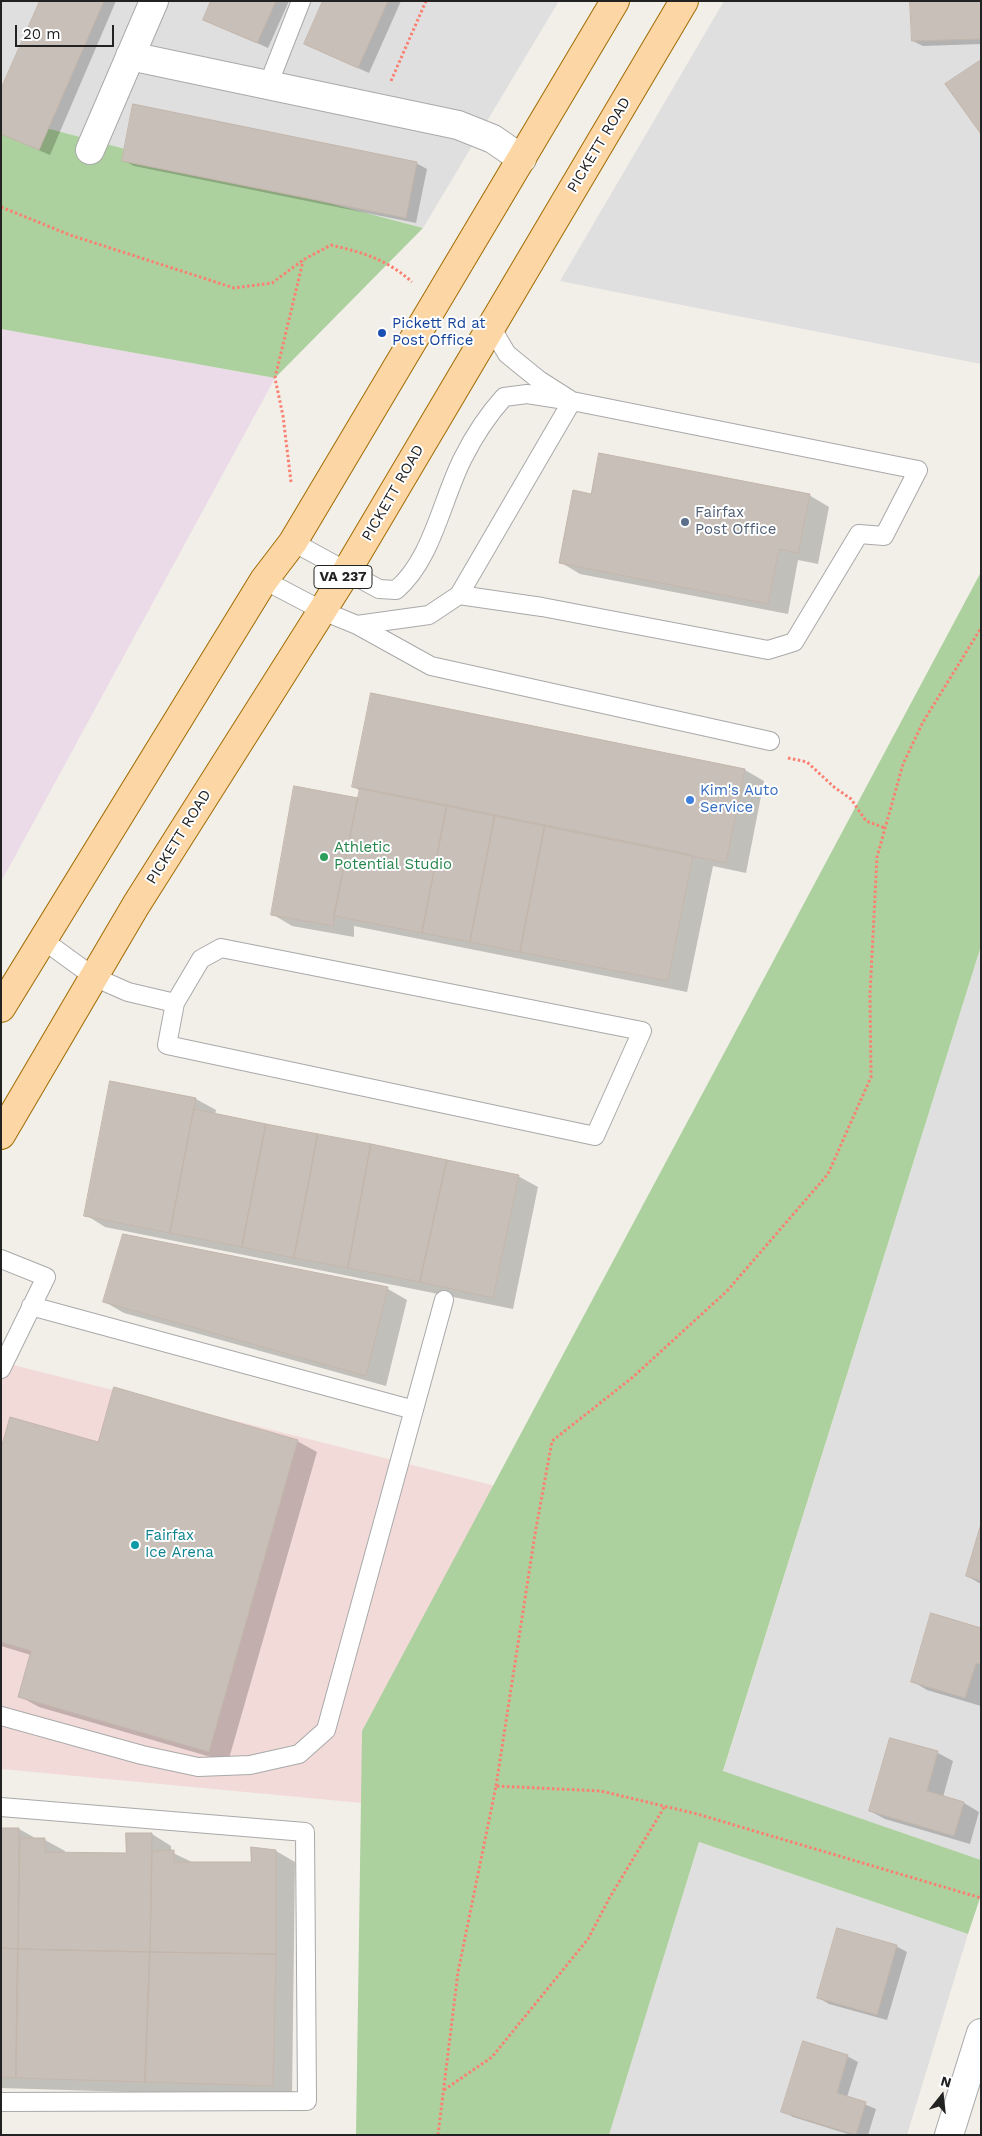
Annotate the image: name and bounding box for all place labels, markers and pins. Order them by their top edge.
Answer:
place label: Pickett Rd at Post Office [392,315,486,350]
marker: Pickett Rd at Post Office [376,327,388,339]
place label: Fairfax Post Office [695,504,776,539]
marker: Fairfax Post Office [679,516,691,528]
place label: Kim's Auto Service [700,782,778,817]
marker: Kim's Auto Service [684,794,696,806]
place label: Athletic Potential Studio [334,839,452,874]
marker: Athletic Potential Studio [318,851,330,863]
place label: Fairfax Ice Arena [145,1527,214,1562]
marker: Fairfax Ice Arena [129,1539,141,1551]

